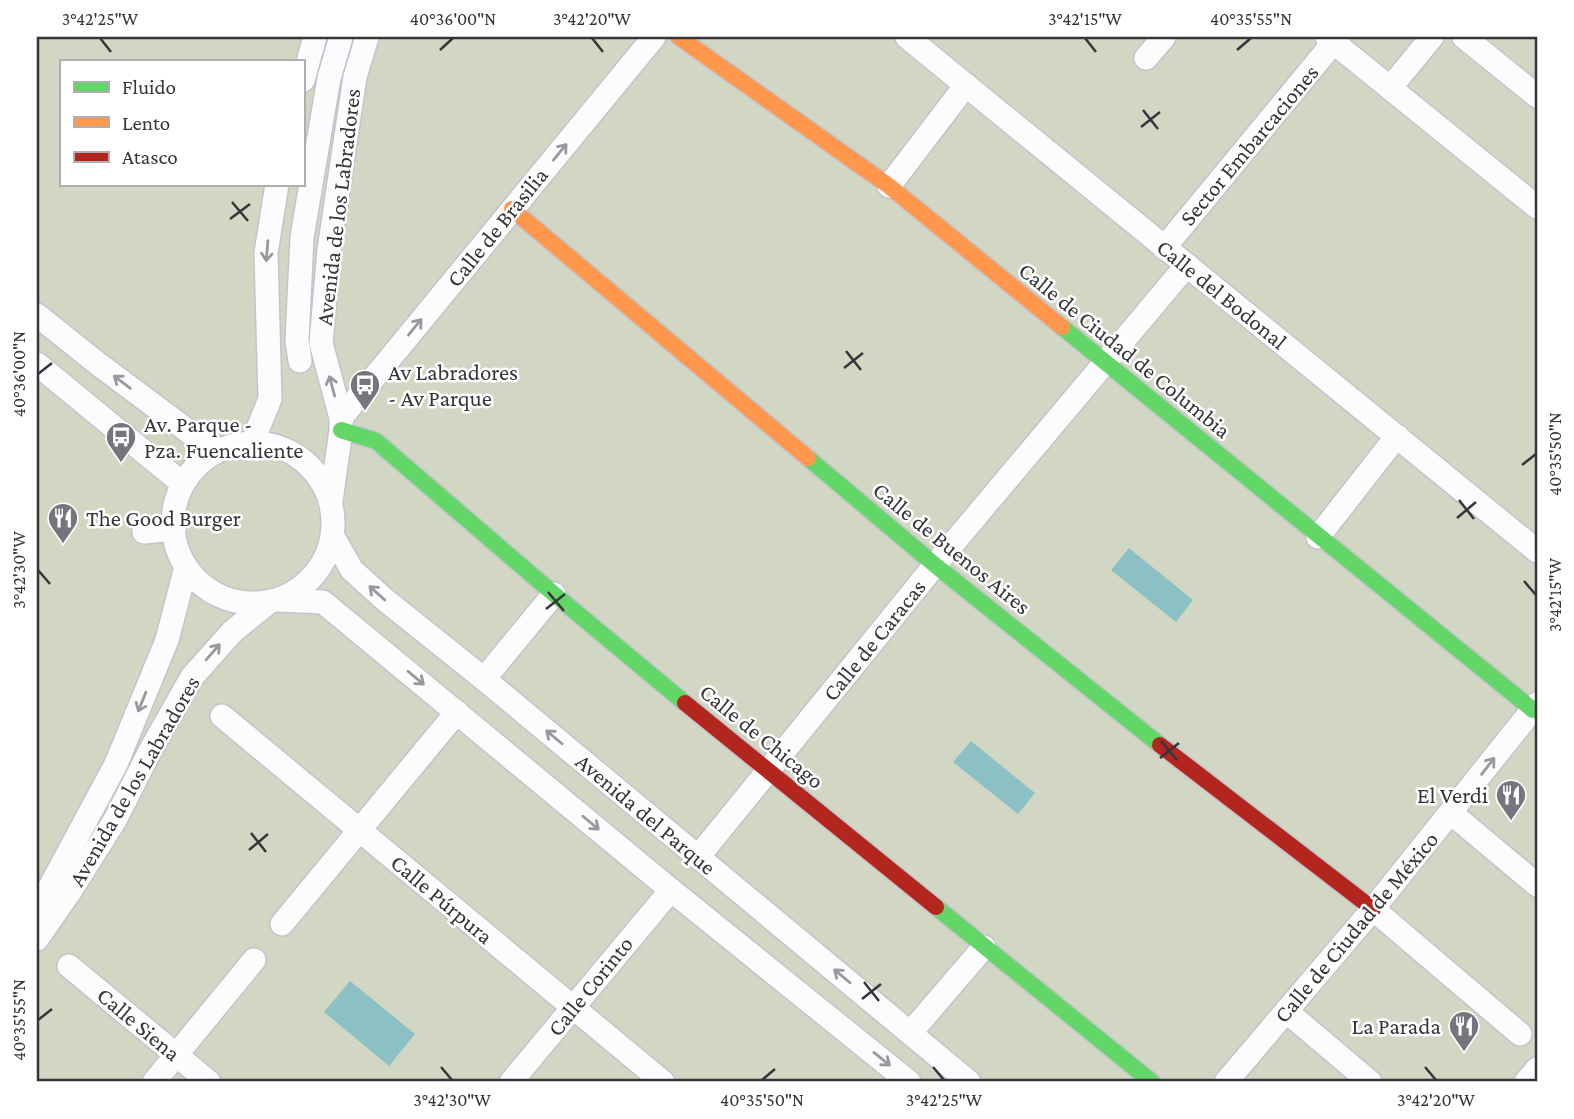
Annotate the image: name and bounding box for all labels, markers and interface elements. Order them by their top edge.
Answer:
text: 3°42'25"W [62,9,139,29]
text: 40°36'00"N [410,9,496,29]
text: 3°42'20"W [553,9,631,29]
text: 3°42'15"W [1048,9,1122,29]
text: 40°35'55"N [1210,9,1292,29]
street label: Sector Embarcaciones [1174,59,1324,231]
legend [60,60,304,186]
text: Fluido [122,75,176,99]
street label: Avenida de los Labradores [311,87,365,327]
text: Lento [122,111,170,135]
one-way arrow [552,143,567,161]
text: Atasco [122,145,178,169]
street label: Calle de Brasilia [441,162,553,292]
street label: Calle del Bodonal [1152,234,1292,354]
one-way arrow [260,239,273,262]
street label: Calle de Ciudad de Columbia [1014,257,1236,444]
one-way arrow [407,319,423,337]
text: 40°36'00"N [9,331,29,417]
place label: Av Labradores - Av Parque [388,359,518,411]
bus stop icon: Av Labradores - Av Parque [348,368,382,412]
one-way arrow [113,375,132,389]
one-way arrow [325,375,338,397]
place label: Av. Parque - Pza. Fuencaliente [144,411,303,463]
text: 40°35'50"N [1545,412,1565,496]
bus stop icon: Av. Parque - Pza. Fuencaliente [104,420,138,464]
street label: Calle de Buenos Aires [868,477,1036,619]
restaurant icon: The Good Burger [46,501,80,545]
place label: The Good Burger [86,505,241,531]
text: 3°42'30"W [9,531,29,609]
text: 3°42'15"W [1545,558,1565,632]
street label: Calle de Caracas [817,574,931,706]
one-way arrow [368,585,386,601]
one-way arrow [205,644,221,662]
one-way arrow [407,670,425,686]
street label: Avenida de los Labradores [63,671,205,891]
street label: Calle de Chicago [695,678,829,794]
one-way arrow [135,690,148,712]
one-way arrow [545,729,563,745]
street label: Avenida del Parque [571,748,721,880]
one-way arrow [1481,757,1496,775]
restaurant icon: El Verdi [1494,778,1528,822]
place label: El Verdi [1417,782,1488,808]
one-way arrow [581,815,599,831]
street label: Calle de Ciudad de México [1269,826,1443,1028]
street label: Calle Púrpura [386,849,499,949]
street label: Calle Corinto [542,931,638,1041]
one-way arrow [833,968,851,984]
text: 40°35'55"N [9,979,29,1061]
street label: Calle Siena [92,982,186,1066]
restaurant icon: La Parada [1447,1009,1481,1053]
place label: La Parada [1352,1013,1441,1039]
one-way arrow [872,1051,890,1067]
text: 3°42'30"W [413,1090,491,1110]
text: 40°35'50"N [720,1090,804,1110]
text: 3°42'25"W [906,1090,983,1110]
text: 3°42'20"W [1397,1090,1475,1110]

